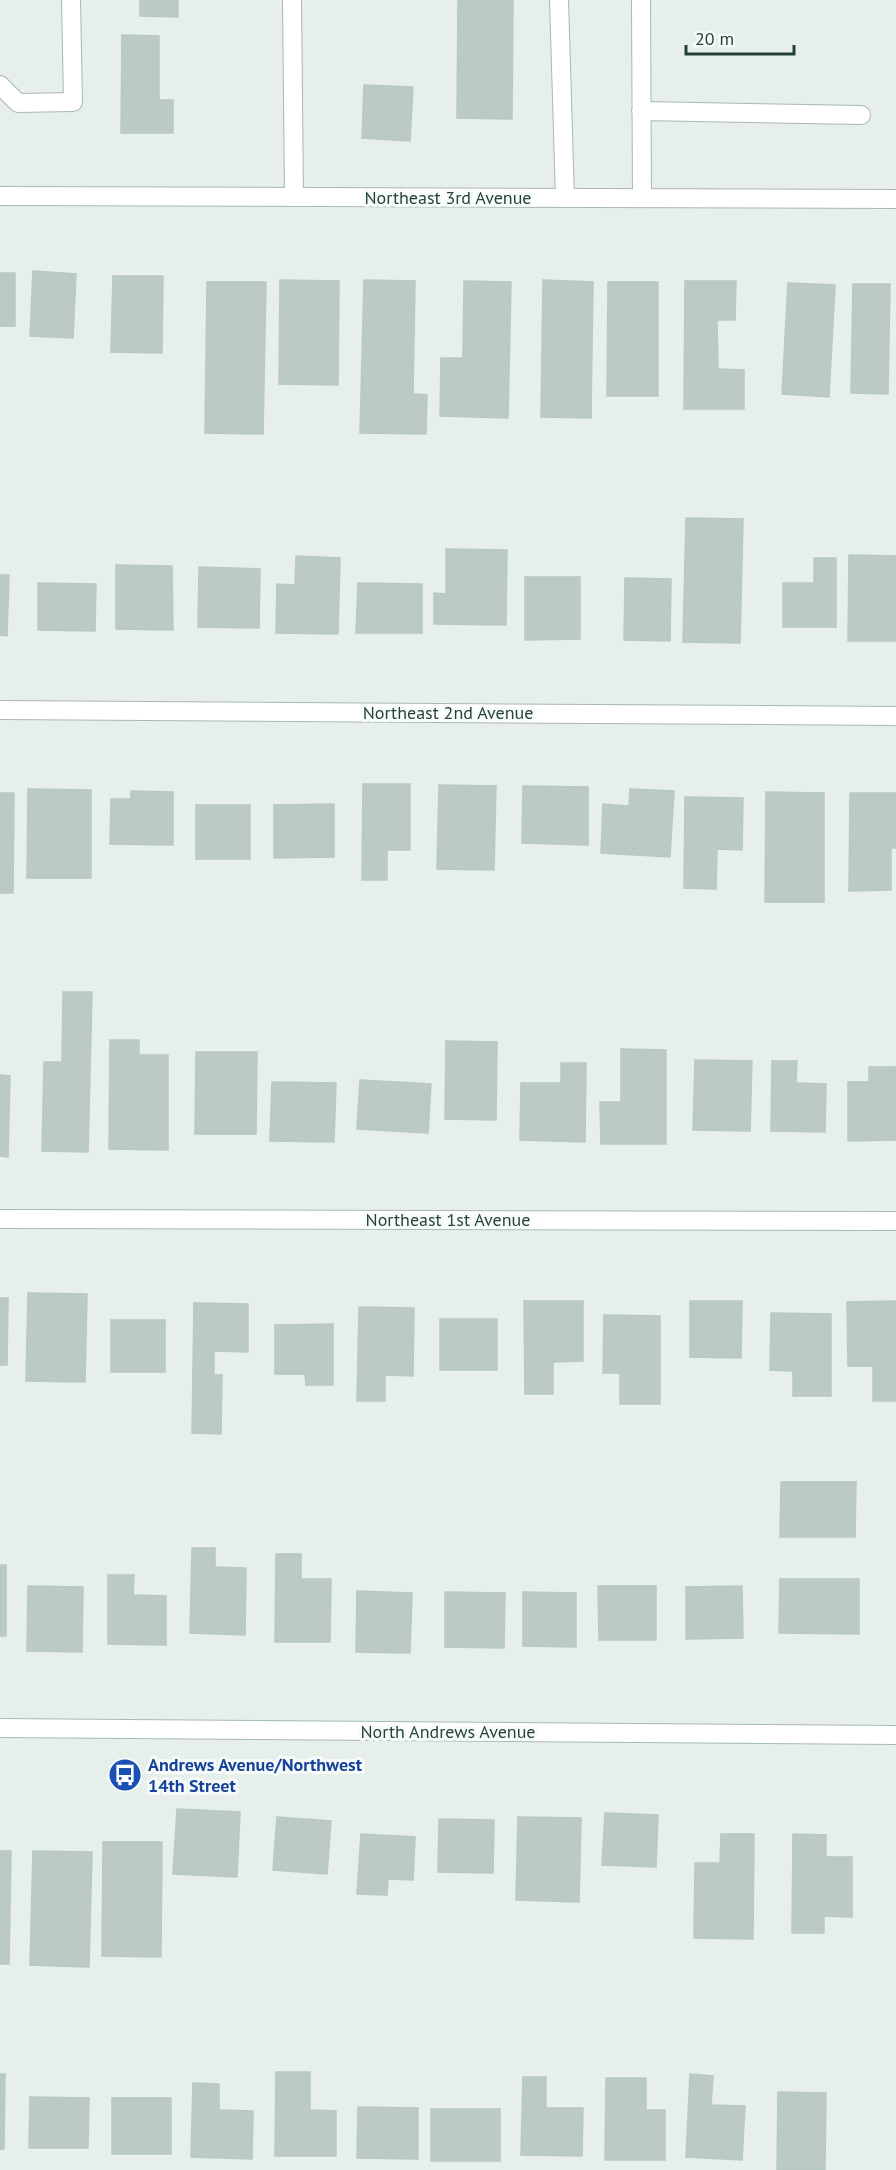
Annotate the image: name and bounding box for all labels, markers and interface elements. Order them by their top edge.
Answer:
scale bar [686,18,794,56]
text: 20 m [695,27,734,50]
street label: Northeast 3rd Avenue [365,186,532,209]
street label: Northeast 2nd Avenue [363,701,533,724]
street label: Northeast 1st Avenue [366,1208,530,1231]
street label: North Andrews Avenue [361,1720,535,1743]
place label: Andrews Avenue/Northwest 14th Street [148,1753,363,1797]
bus stop icon: Andrews Avenue/Northwest 14th Street [107,1757,143,1793]

